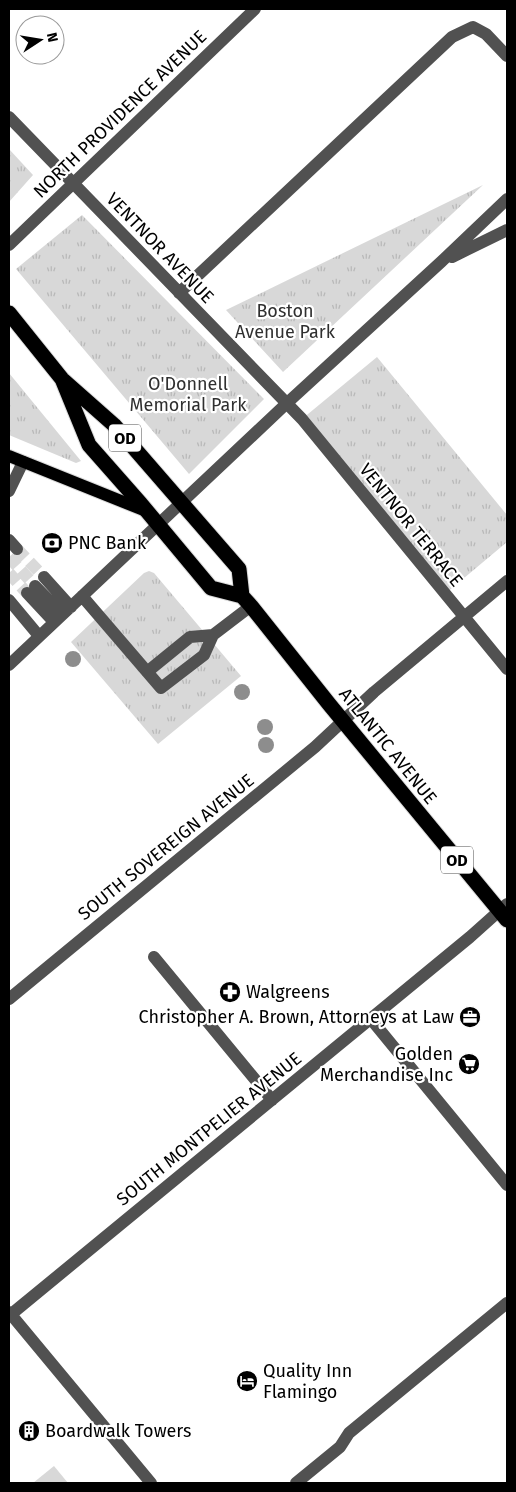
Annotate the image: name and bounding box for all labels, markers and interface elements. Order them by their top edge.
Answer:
north arrow [15,15,65,65]
street label: NORTH PROVIDENCE AVENUE [29,26,211,202]
street label: VENTNOR AVENUE [102,188,218,308]
park label: Boston Avenue Park [235,300,336,343]
park label: O'Donnell Memorial Park [130,373,247,416]
road number: OD [109,424,141,452]
street label: VENTNOR TERRACE [355,459,467,591]
bank icon: PNC Bank [40,531,64,555]
place label: PNC Bank [68,532,147,554]
street label: ATLANTIC AVENUE [334,683,442,809]
street label: SOUTH SOVEREIGN AVENUE [74,769,258,925]
road number: OD [441,846,473,874]
pharmacy icon: Walgreens [218,980,242,1004]
place label: Walgreens [246,981,330,1003]
office icon: Christopher A. Brown, Attorneys at Law [458,1005,482,1029]
place label: Christopher A. Brown, Attorneys at Law [139,1006,454,1028]
place label: Golden Merchandise Inc [320,1043,453,1086]
street label: SOUTH MONTPELIER AVENUE [112,1048,306,1210]
supermarket icon: Golden Merchandise Inc [457,1052,481,1076]
place label: Quality Inn Flamingo [263,1360,352,1403]
hotel icon: Quality Inn Flamingo [235,1369,259,1393]
building icon: Boardwalk Towers [17,1419,41,1443]
place label: Boardwalk Towers [45,1420,191,1442]

